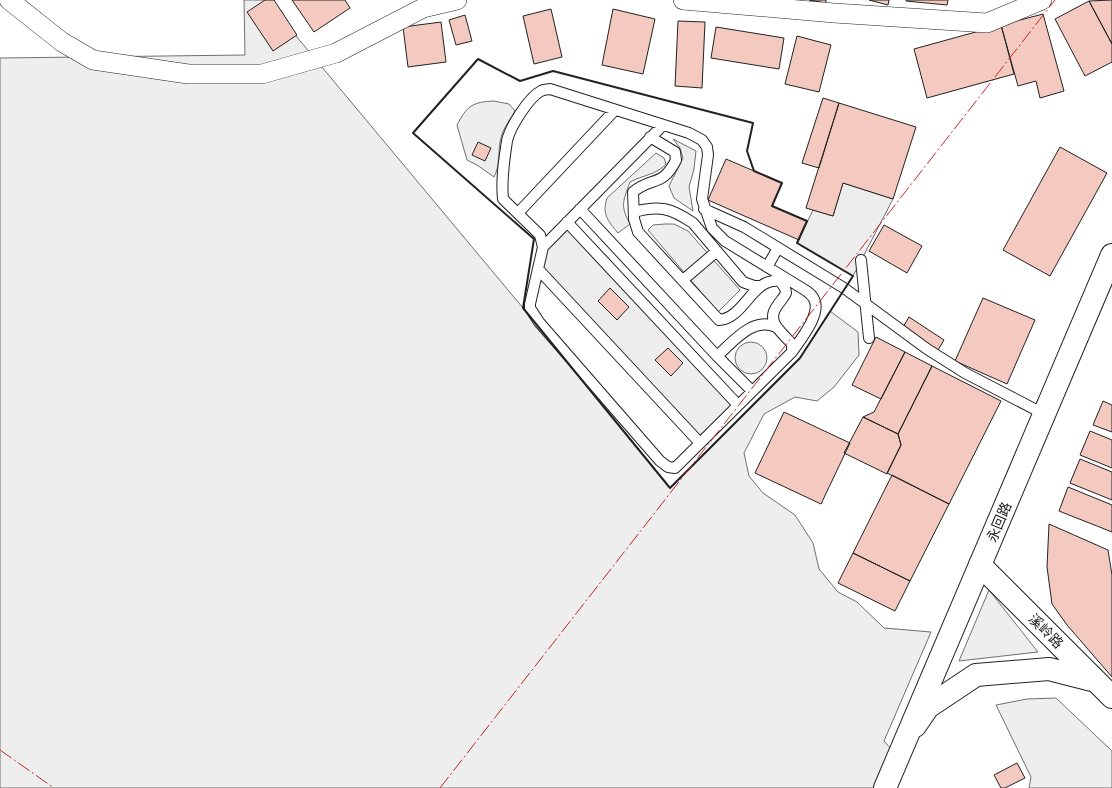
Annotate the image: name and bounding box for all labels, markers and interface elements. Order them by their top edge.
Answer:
street label: 永回路 [983,499,1015,545]
street label: 溪岭路 [1025,610,1067,652]

